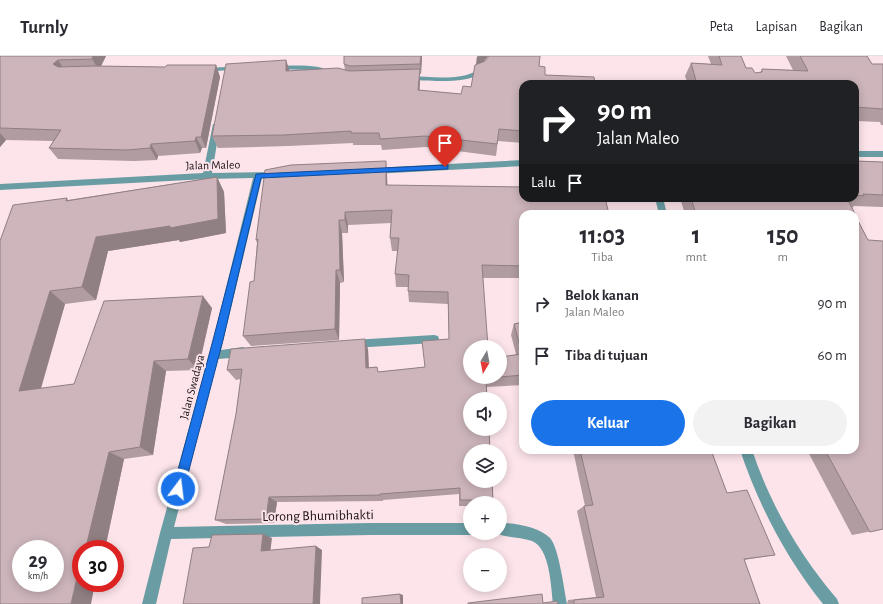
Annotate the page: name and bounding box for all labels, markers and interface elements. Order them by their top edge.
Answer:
text: Turnly [20,18,68,37]
text: Peta [710,20,734,34]
text: Lapisan [756,20,797,34]
text: Bagikan [819,20,863,34]
icon: right [531,96,583,148]
text: 90 m [597,97,652,125]
pin [428,126,462,167]
text: Jalan Maleo [597,130,679,148]
icon: arrive [434,132,456,154]
street label: Jalan Maleo [185,159,241,171]
icon: arrive [564,172,586,194]
text: Lalu [531,175,556,190]
text: 11:03 [579,224,625,248]
text: 1 [692,224,700,248]
text: 150 [767,224,799,248]
text: Tiba [591,251,613,264]
text: mnt [685,251,707,264]
text: m [778,251,788,264]
text: Belok kanan [565,288,639,303]
icon: right [531,293,553,315]
text: 90 m [818,296,847,311]
text: Jalan Maleo [565,306,624,319]
north arrow [463,340,507,384]
map controls [463,340,507,592]
icon: arrive [531,345,553,367]
text: Tiba di tujuan [565,348,648,363]
text: 60 m [818,348,847,363]
street label: Jalan Swadaya [178,353,207,421]
button: sound [463,392,507,436]
button: Keluar [531,400,685,446]
button: Bagikan [693,400,847,446]
button: layers [463,444,507,488]
position arrow [157,468,199,510]
button: + [463,496,507,540]
street label: Lorong Bhumibhakti [262,508,374,524]
speed limit sign: 30 [72,540,124,592]
button: − [463,548,507,592]
text: 29 [28,551,48,571]
text: km/h [28,571,48,581]

